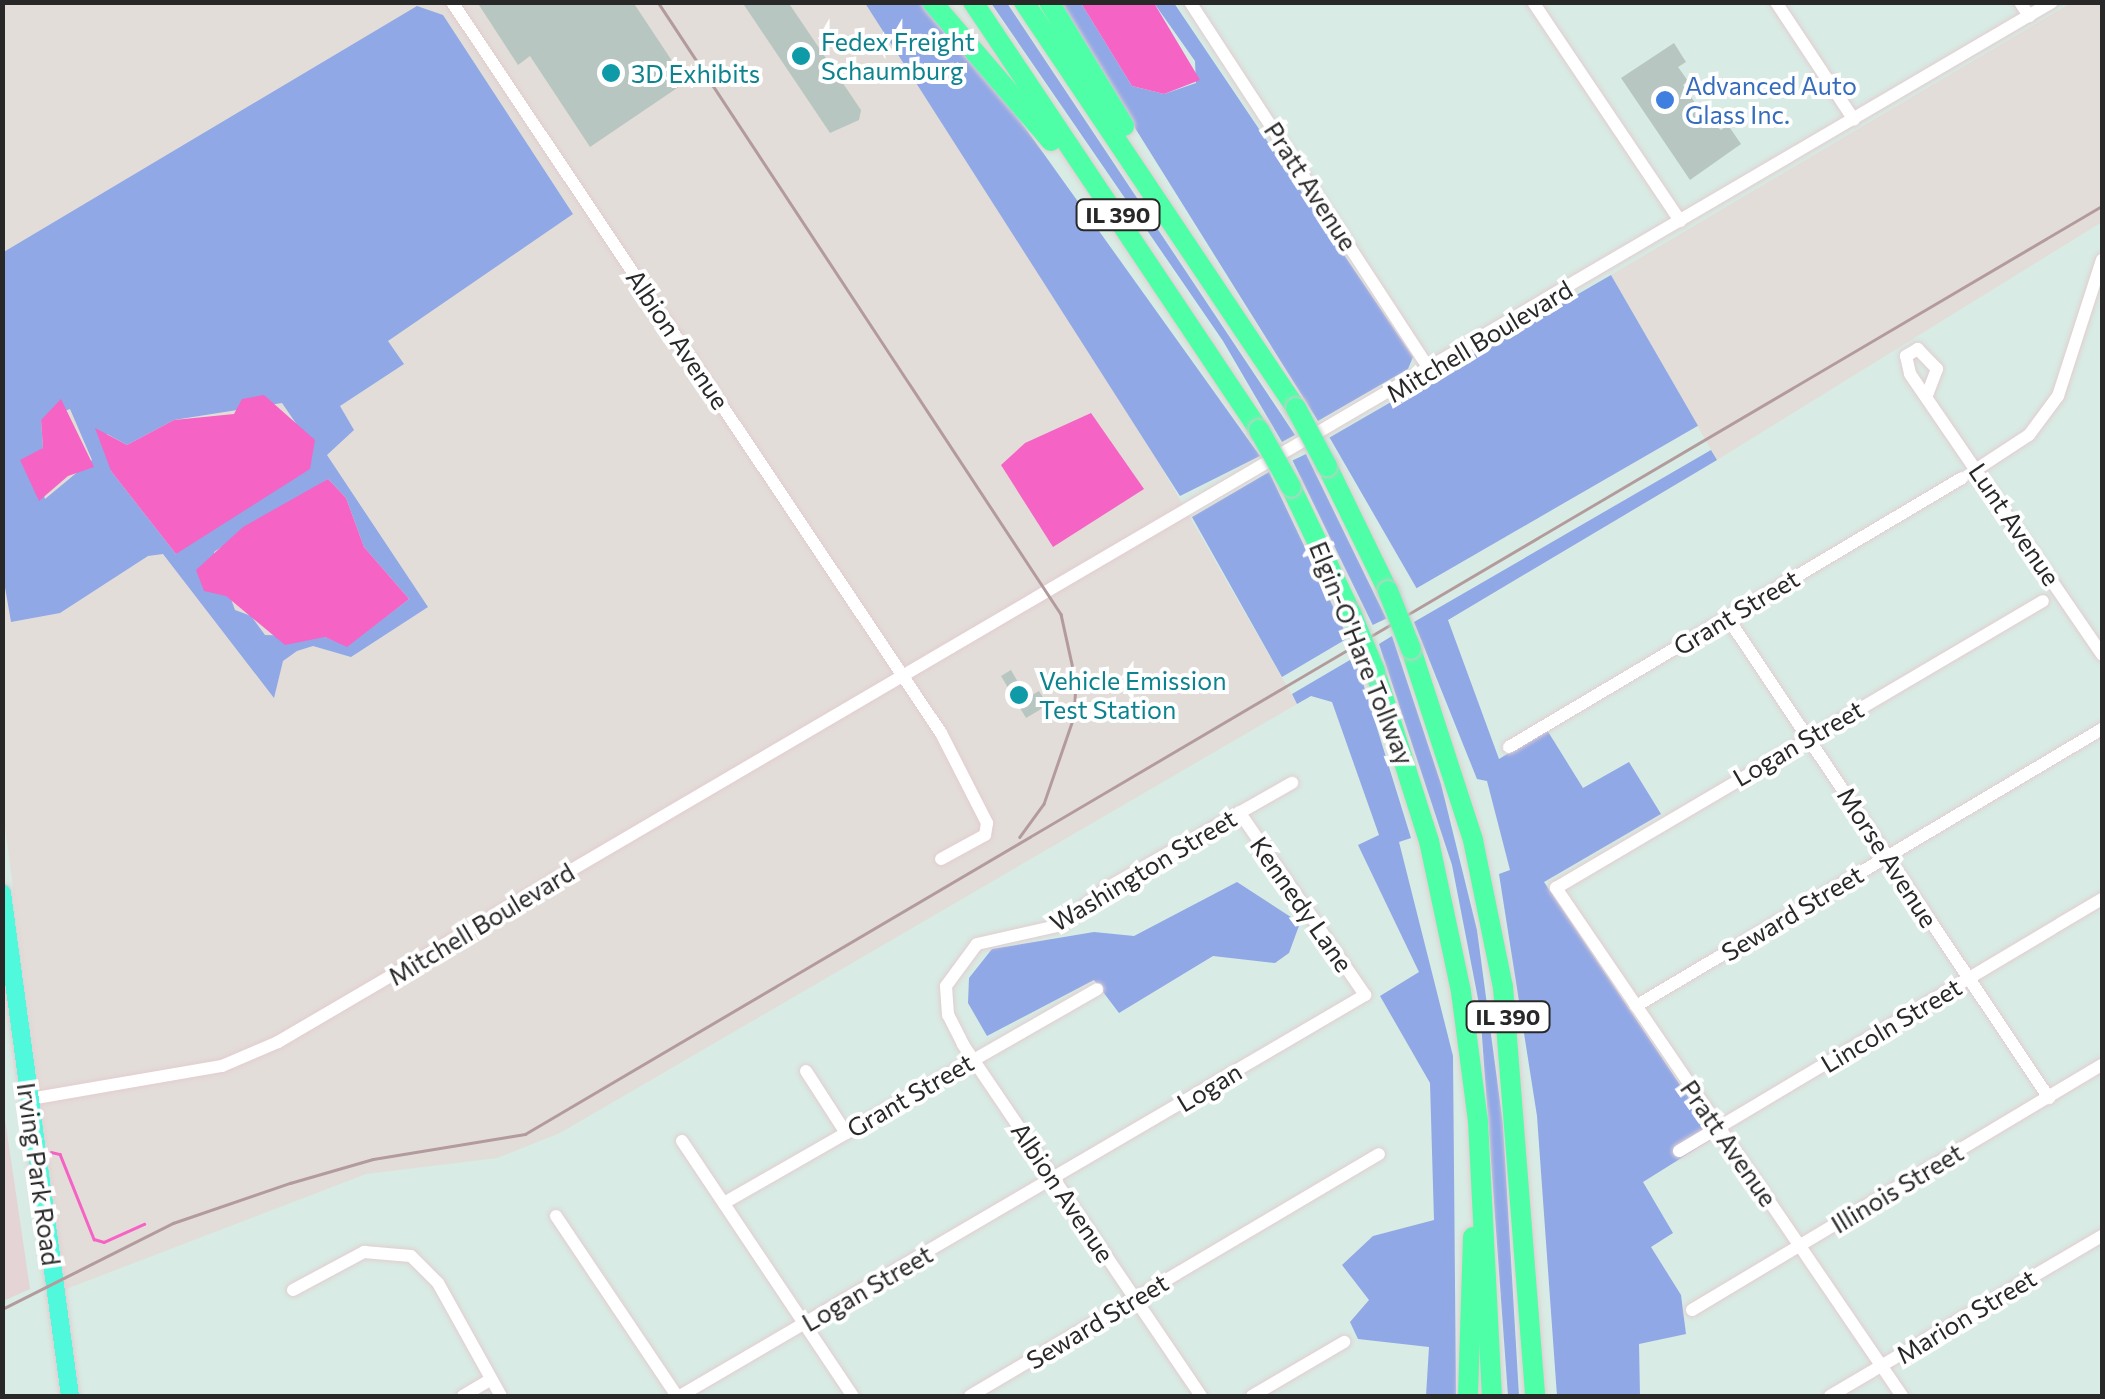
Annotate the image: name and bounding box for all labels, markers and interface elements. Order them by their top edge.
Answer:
place label: Fedex Freight Schaumburg [821,27,975,86]
marker: Fedex Freight Schaumburg [790,45,812,67]
place label: 3D Exhibits [631,58,760,88]
marker: 3D Exhibits [600,62,622,84]
place label: Advanced Auto Glass Inc. [1685,71,1857,130]
marker: Advanced Auto Glass Inc. [1654,89,1676,111]
street label: Pratt Avenue [1258,116,1364,256]
road number: IL 390 [1076,198,1160,232]
street label: Albion Avenue [620,263,736,415]
street label: Mitchell Boulevard [1381,274,1577,408]
street label: Lunt Avenue [1963,457,2067,591]
street label: Elgin-O'Hare Tollway [1303,537,1421,769]
street label: Grant Street [1668,563,1804,661]
place label: Vehicle Emission Test Station [1039,666,1227,725]
marker: Vehicle Emission Test Station [1008,684,1030,706]
street label: Logan Street [1728,694,1868,792]
street label: Morse Avenue [1832,781,1944,933]
street label: Washington Street [1044,803,1242,937]
street label: Kennedy Lane [1244,831,1360,977]
street label: Mitchell Boulevard [383,857,579,991]
street label: Seward Street [1716,859,1868,967]
street label: Lincoln Street [1815,971,1967,1079]
road number: IL 390 [1466,1000,1550,1034]
street label: Grant Street [841,1047,979,1143]
street label: Logan [1171,1056,1247,1118]
street label: Pratt Avenue [1675,1074,1783,1212]
street label: Irving Park Road [11,1081,67,1267]
street label: Albion Avenue [1005,1116,1121,1268]
street label: Illinois Street [1826,1137,1968,1239]
street label: Logan Street [797,1239,937,1337]
street label: Marion Street [1891,1262,2041,1370]
street label: Seward Street [1021,1267,1173,1375]

